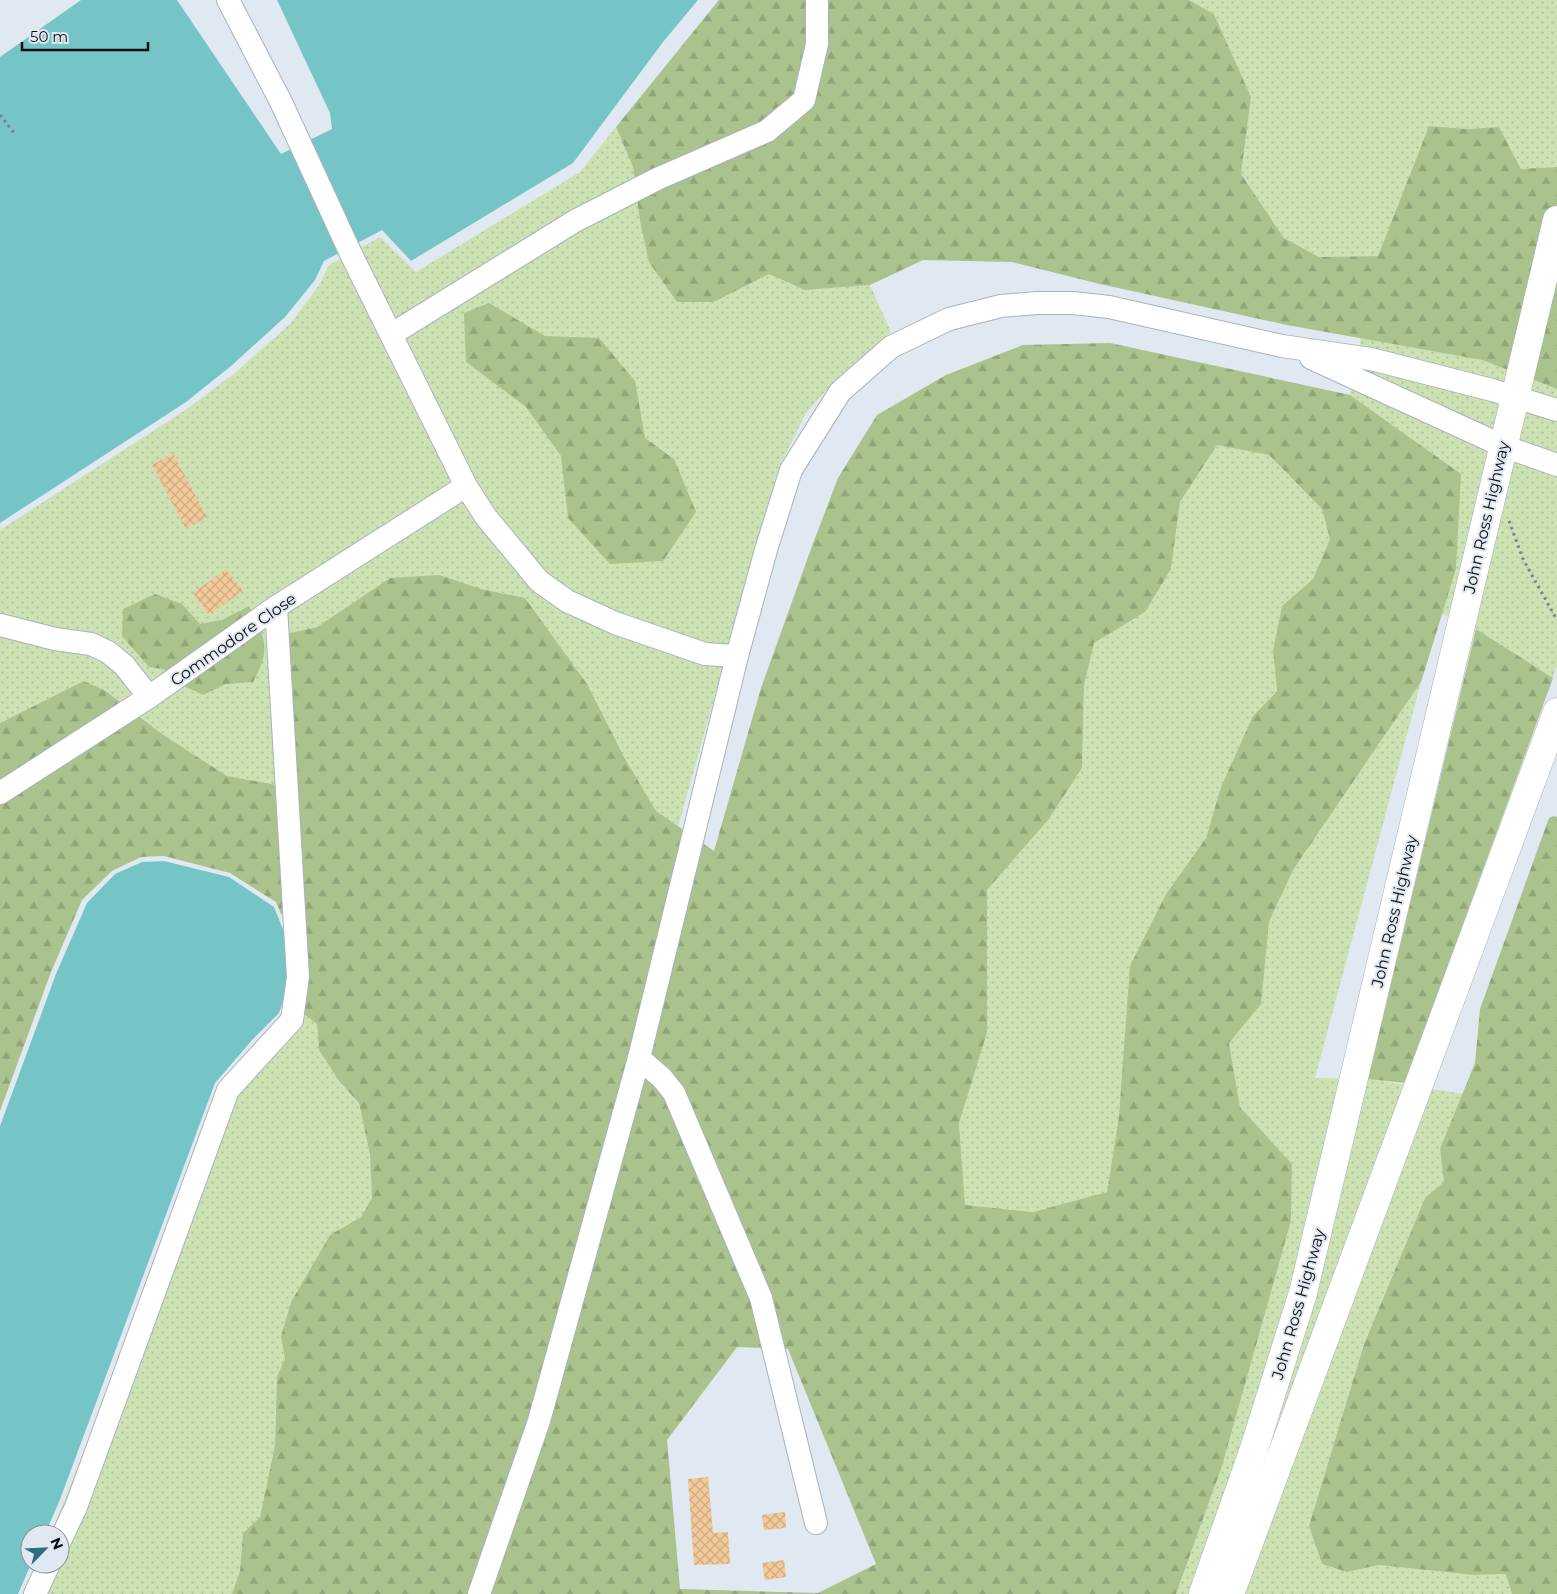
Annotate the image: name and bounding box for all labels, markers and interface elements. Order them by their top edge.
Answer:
scale bar [22,20,149,52]
text: 50 m [30,27,68,46]
street label: John Ross Highway [1459,439,1513,596]
street label: Commodore Close [167,589,300,690]
street label: John Ross Highway [1367,833,1421,990]
street label: John Ross Highway [1268,1226,1329,1383]
north arrow [20,1524,70,1574]
text: N [46,1535,67,1553]

